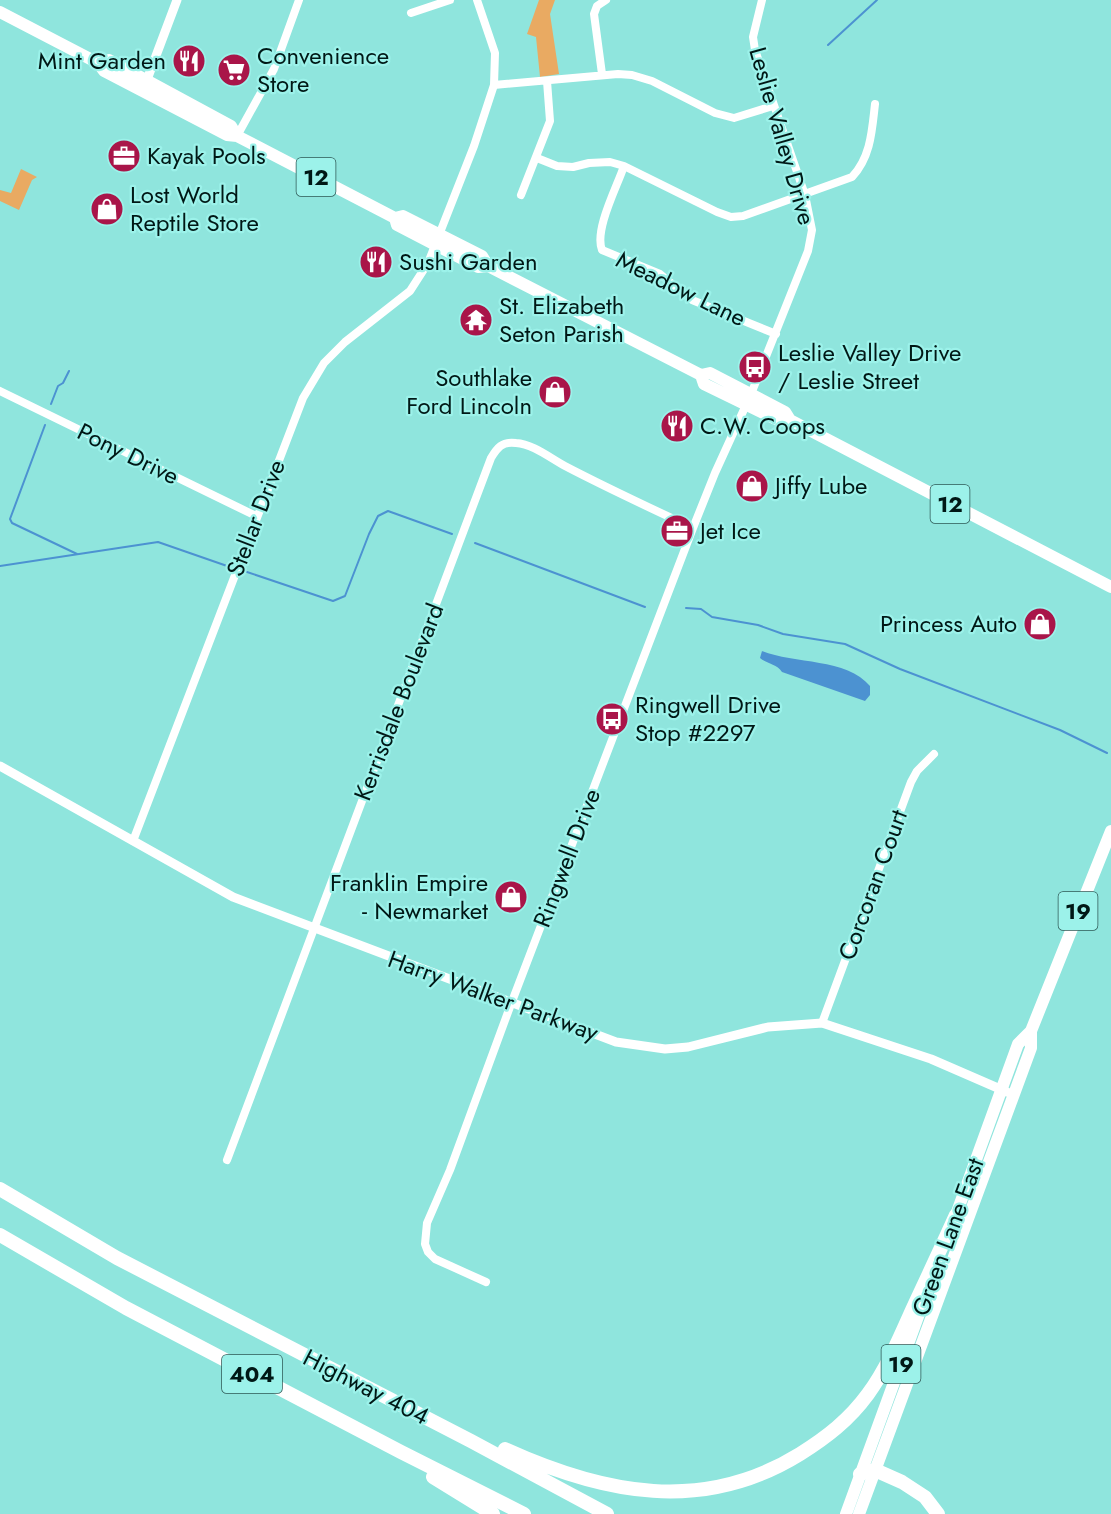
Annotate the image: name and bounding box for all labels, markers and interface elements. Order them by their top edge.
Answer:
place label: Convenience Store [257,38,389,101]
place label: Mint Garden [38,43,166,78]
restaurant icon: Mint Garden [171,43,207,79]
street label: Leslie Valley Drive [740,43,825,229]
supermarket icon: Convenience Store [216,52,252,88]
office icon: Kayak Pools [106,138,142,174]
place label: Kayak Pools [147,138,266,173]
road number: 12 [296,158,336,196]
place label: Lost World Reptile Store [130,177,259,240]
shop icon: Lost World Reptile Store [89,191,125,227]
street label: Meadow Lane [610,242,752,335]
restaurant icon: Sushi Garden [358,244,394,280]
place label: Sushi Garden [399,244,537,279]
place label: St. Elizabeth Seton Parish [499,288,624,351]
temple icon: St. Elizabeth Seton Parish [458,302,494,338]
place label: Leslie Valley Drive / Leslie Street [778,335,961,398]
bus stop icon: Leslie Valley Drive / Leslie Street [737,349,773,385]
place label: Southlake Ford Lincoln [406,360,532,423]
shop icon: Southlake Ford Lincoln [537,374,573,410]
restaurant icon: C.W. Coops [659,408,695,444]
place label: C.W. Coops [700,408,825,443]
street label: Pony Drive [72,414,185,493]
street label: Stellar Drive [217,454,294,581]
shop icon: Jiffy Lube [734,468,770,504]
place label: Jiffy Lube [772,468,867,503]
road number: 12 [930,485,970,523]
office icon: Jet Ice [659,513,695,549]
place label: Jet Ice [697,513,761,548]
street label: Kerrisdale Boulevard [345,598,452,805]
place label: Princess Auto [880,606,1017,641]
shop icon: Princess Auto [1022,606,1058,642]
place label: Ringwell Drive Stop #2297 [635,687,781,750]
bus stop icon: Ringwell Drive Stop #2297 [594,701,630,737]
street label: Ringwell Drive [524,783,609,932]
street label: Corcoran Court [829,805,916,965]
place label: Franklin Empire - Newmarket [330,865,488,928]
shop icon: Franklin Empire - Newmarket [493,879,529,915]
road number: 19 [1058,892,1098,930]
street label: Harry Walker Parkway [383,941,604,1050]
street label: Green Lane East [903,1153,992,1321]
street label: Highway 404 [297,1340,435,1433]
road number: 19 [882,1345,920,1383]
road number: 404 [222,1355,282,1393]

